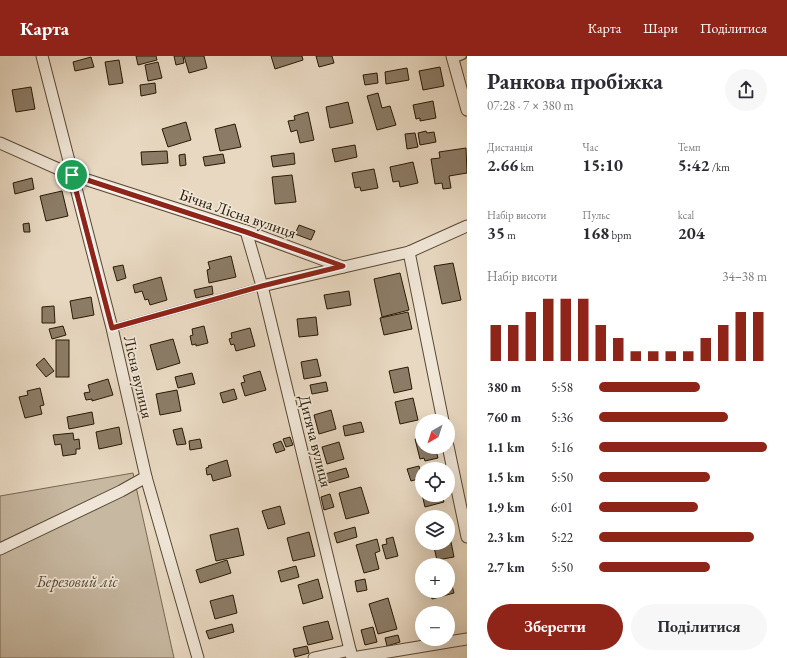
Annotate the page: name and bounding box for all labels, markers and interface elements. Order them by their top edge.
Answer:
text: Карта [20,16,69,41]
text: Карта [588,19,621,37]
text: Шари [643,19,678,37]
text: Поділитися [700,19,767,37]
text: Ранкова пробіжка [487,67,663,96]
button: share [725,69,767,111]
text: 07:28 · 7 × 380 m [487,97,574,114]
text: Дистанція [487,140,533,154]
text: Час [582,140,599,154]
text: Темп [678,140,701,154]
text: 2.66 [487,154,518,176]
text: 15:10 [582,154,623,176]
text: 5:42 [678,154,709,176]
pin [55,158,89,192]
text: km [518,160,534,174]
text: /km [709,160,730,174]
icon: arrive [61,164,83,186]
street label: Бічна Лісна вулиця [176,184,299,243]
text: Набір висоти [487,208,546,222]
text: Пульс [582,208,610,222]
text: kcal [678,208,694,222]
text: 35 [487,222,505,244]
text: 168 [582,222,609,244]
text: 204 [678,222,705,244]
text: m [505,228,516,242]
text: bpm [609,228,631,242]
text: Набір висоти [487,268,557,285]
text: 34–38 m [722,268,767,285]
street label: Лісна вулиця [119,334,158,420]
text: 380 m [487,379,521,396]
text: 5:58 [551,379,573,396]
street label: Дитяча вулиця [294,393,337,489]
text: 760 m [487,409,521,426]
text: 5:36 [551,409,573,426]
north arrow [415,414,455,454]
map controls [415,414,455,646]
text: 1.1 km [487,439,525,456]
text: 5:16 [551,439,573,456]
button: locate [415,462,455,502]
text: 1.5 km [487,469,525,486]
text: 5:50 [551,469,573,486]
text: 1.9 km [487,499,525,516]
text: 6:01 [551,499,573,516]
button: layers [415,510,455,550]
text: 2.3 km [487,529,525,546]
text: 5:22 [551,529,573,546]
button: + [415,558,455,598]
text: 2.7 km [487,559,525,576]
text: 5:50 [551,559,573,576]
park label: Березовий ліс [35,571,119,592]
button: Зберегти [487,604,623,650]
button: Поділитися [631,604,767,650]
button: − [415,606,455,646]

